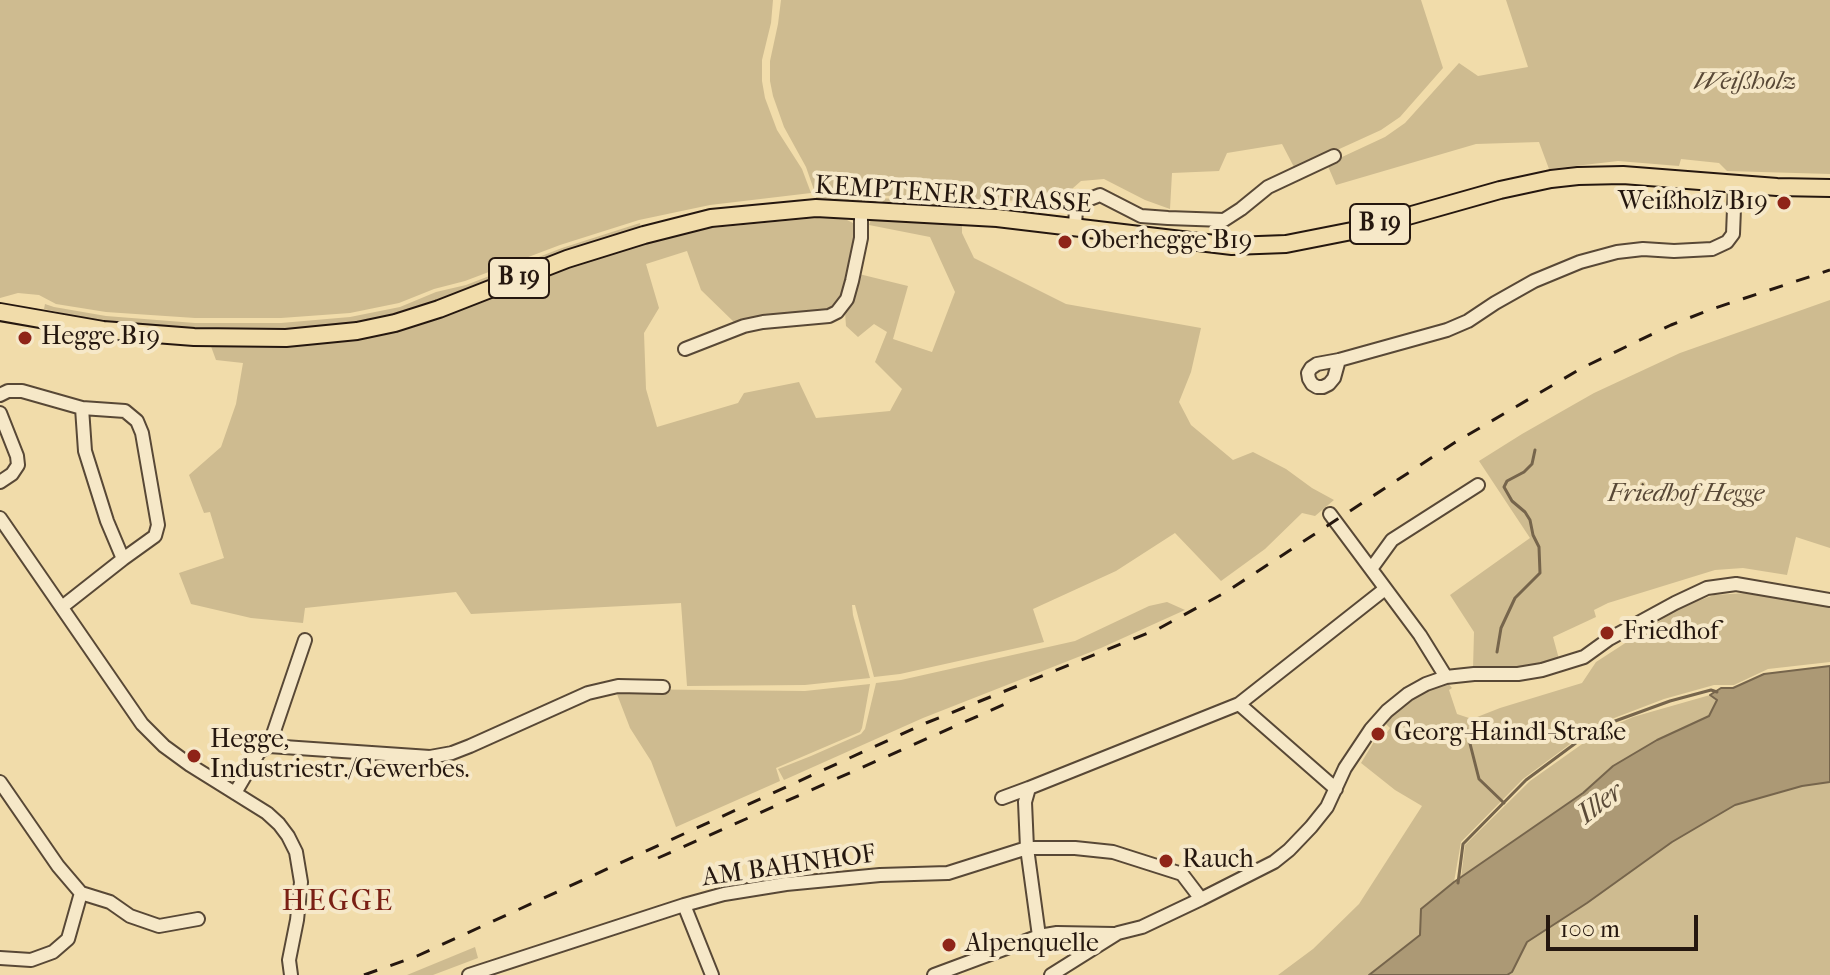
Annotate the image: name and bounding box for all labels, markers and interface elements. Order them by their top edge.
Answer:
park label: Weißholz [1693,67,1797,99]
street label: KEMPTENER STRASSE [814,171,1092,221]
place label: Weißholz B19 [1618,187,1768,219]
marker: Weißholz B19 [1775,194,1793,212]
road number: B 19 [1350,204,1410,244]
place label: Oberhegge B19 [1081,226,1252,258]
marker: Oberhegge B19 [1056,233,1074,251]
road number: B 19 [489,258,549,298]
place label: Hegge B19 [41,322,160,354]
marker: Hegge B19 [16,329,34,347]
park label: Friedhof Hegge [1608,479,1764,511]
place label: Friedhof [1623,617,1719,649]
marker: Friedhof [1598,624,1616,642]
place label: Georg-Haindl-Straße [1394,718,1626,750]
place label: Hegge, Industriestr./Gewerbes. [210,725,470,786]
marker: Georg-Haindl-Straße [1369,725,1387,743]
marker: Hegge, Industriestr./Gewerbes. [185,747,203,765]
water label: Iller [1572,776,1630,832]
street label: AM BAHNHOF [700,839,878,895]
place label: Rauch [1182,845,1254,877]
marker: Rauch [1157,852,1175,870]
district label: HEGGE [282,885,394,921]
scale bar [1550,899,1702,949]
text: 100 m [1560,915,1620,943]
place label: Alpenquelle [965,929,1099,961]
marker: Alpenquelle [940,936,958,954]

